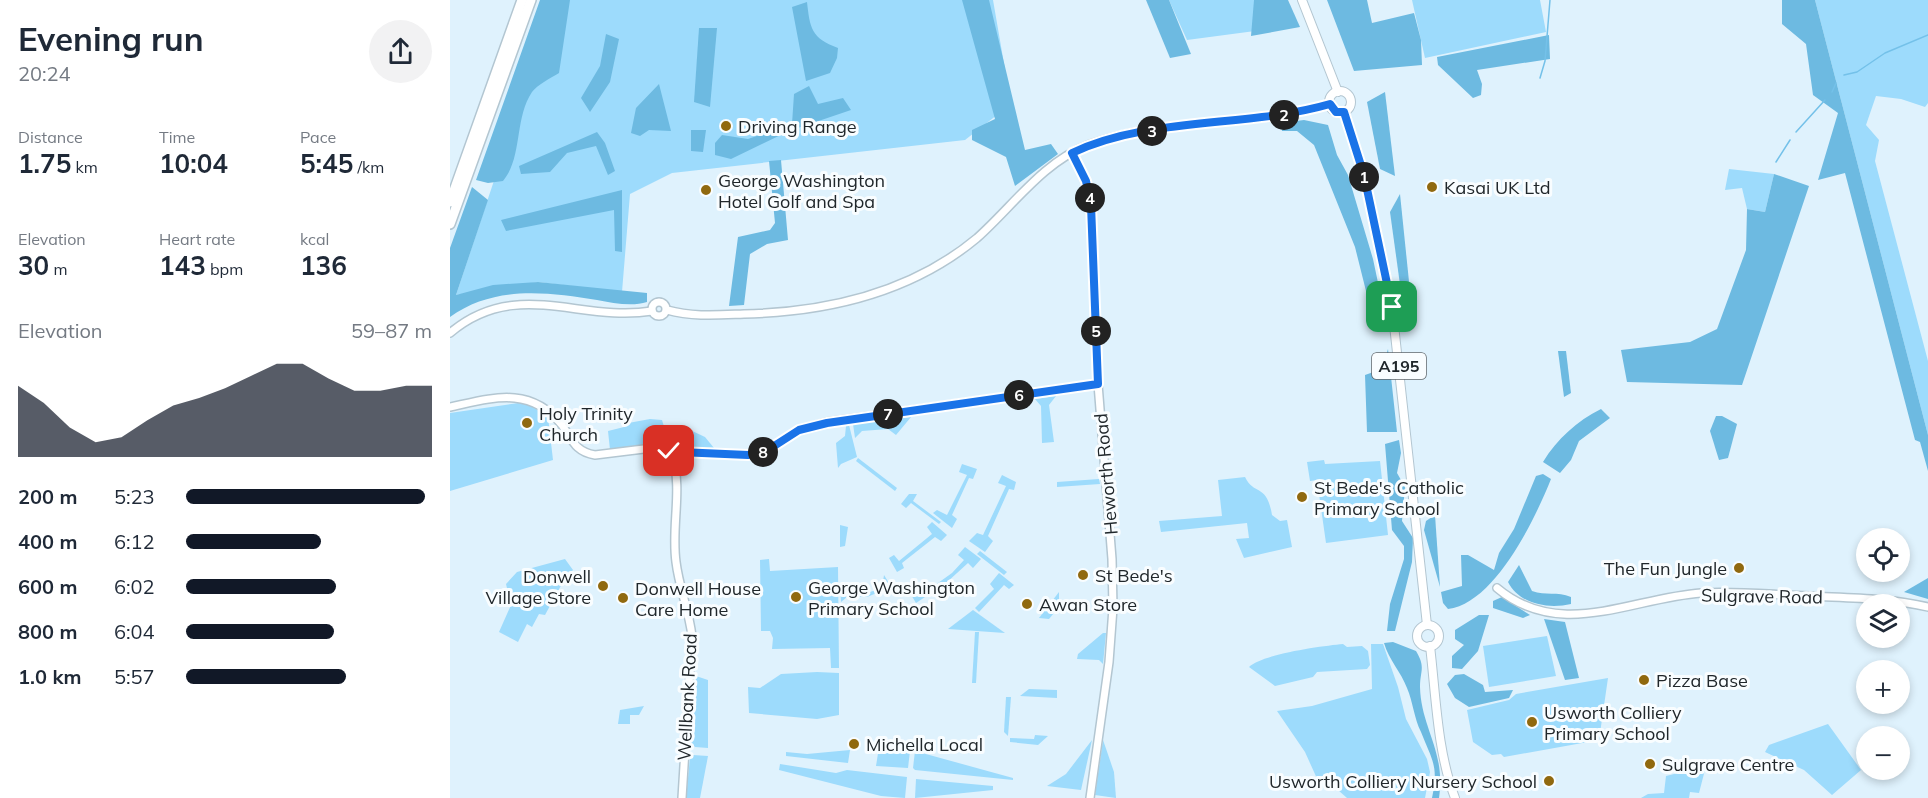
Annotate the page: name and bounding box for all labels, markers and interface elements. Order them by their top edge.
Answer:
text: Evening run [18,18,204,59]
button: share [369,20,432,83]
text: 20:24 [18,61,71,86]
pin: 2 [1269,100,1299,130]
text: 2 [1279,105,1289,125]
place label: Driving Range [738,115,857,138]
pin: 3 [1137,116,1167,146]
marker: Driving Range [719,119,733,133]
text: 3 [1147,121,1157,141]
text: Distance [18,127,83,147]
text: Time [159,127,195,147]
text: Pace [300,127,336,147]
text: 1.75 [18,147,71,180]
text: 10:04 [159,147,228,180]
text: 5:45 [300,147,353,180]
text: km [71,157,98,177]
text: /km [353,157,384,177]
pin: 1 [1349,162,1379,192]
text: 1 [1359,167,1369,187]
place label: George Washington Hotel Golf and Spa [718,169,885,213]
place label: Kasai UK Ltd [1444,176,1551,199]
marker: Kasai UK Ltd [1425,180,1439,194]
marker: George Washington Hotel Golf and Spa [699,183,713,197]
pin: 4 [1075,183,1105,213]
text: 4 [1085,188,1095,208]
text: Elevation [18,229,86,249]
text: Heart rate [159,229,235,249]
text: kcal [300,229,329,249]
text: 30 [18,249,49,282]
text: 143 [159,249,206,282]
text: 136 [300,249,347,282]
text: m [49,259,67,279]
text: bpm [206,259,243,279]
pin [1366,281,1417,332]
icon: arrive [1375,290,1408,323]
pin: 5 [1081,316,1111,346]
text: Elevation [18,318,103,343]
text: 59–87 m [351,318,432,343]
text: 5 [1091,321,1101,341]
road number: A195 [1372,353,1426,379]
pin: 6 [1004,380,1034,410]
text: 6 [1014,385,1024,405]
pin: 7 [873,399,903,429]
place label: Holy Trinity Church [539,402,633,446]
text: 7 [883,404,893,424]
street label: Heworth Road [1089,412,1123,536]
marker: Holy Trinity Church [520,416,534,430]
pin [643,425,694,476]
icon: check [652,434,685,467]
pin: 8 [748,437,778,467]
text: 8 [758,442,768,462]
place label: St Bede's Catholic Primary School [1314,476,1464,520]
text: 200 m [18,484,77,509]
text: 5:23 [114,484,155,509]
marker: St Bede's Catholic Primary School [1295,490,1309,504]
map controls [1856,528,1910,780]
button: locate [1856,528,1910,582]
text: 400 m [18,529,77,554]
text: 6:12 [114,529,155,554]
place label: The Fun Jungle [1604,557,1727,580]
marker: The Fun Jungle [1732,561,1746,575]
place label: St Bede's [1095,564,1173,587]
place label: Donwell Village Store [486,565,591,609]
marker: St Bede's [1076,568,1090,582]
text: 600 m [18,574,77,599]
text: 6:02 [114,574,155,599]
place label: George Washington Primary School [808,576,975,620]
place label: Donwell House Care Home [635,577,761,621]
marker: Donwell Village Store [596,579,610,593]
street label: Sulgrave Road [1701,583,1823,609]
marker: George Washington Primary School [789,590,803,604]
marker: Donwell House Care Home [616,591,630,605]
place label: Awan Store [1039,593,1137,616]
button: layers [1856,594,1910,648]
marker: Awan Store [1020,597,1034,611]
text: 800 m [18,619,77,644]
text: 6:04 [114,619,155,644]
street label: Wellbank Road [672,633,702,761]
button: + [1856,660,1910,714]
text: 1.0 km [18,664,81,689]
text: 5:57 [114,664,155,689]
place label: Pizza Base [1656,669,1748,692]
marker: Pizza Base [1637,673,1651,687]
place label: Usworth Colliery Primary School [1544,701,1682,745]
marker: Usworth Colliery Primary School [1525,715,1539,729]
button: − [1856,726,1910,780]
place label: Michella Local [866,733,983,756]
marker: Michella Local [847,737,861,751]
place label: Sulgrave Centre [1662,753,1794,776]
marker: Sulgrave Centre [1643,757,1657,771]
place label: Usworth Colliery Nursery School [1269,770,1537,793]
marker: Usworth Colliery Nursery School [1542,774,1556,788]

